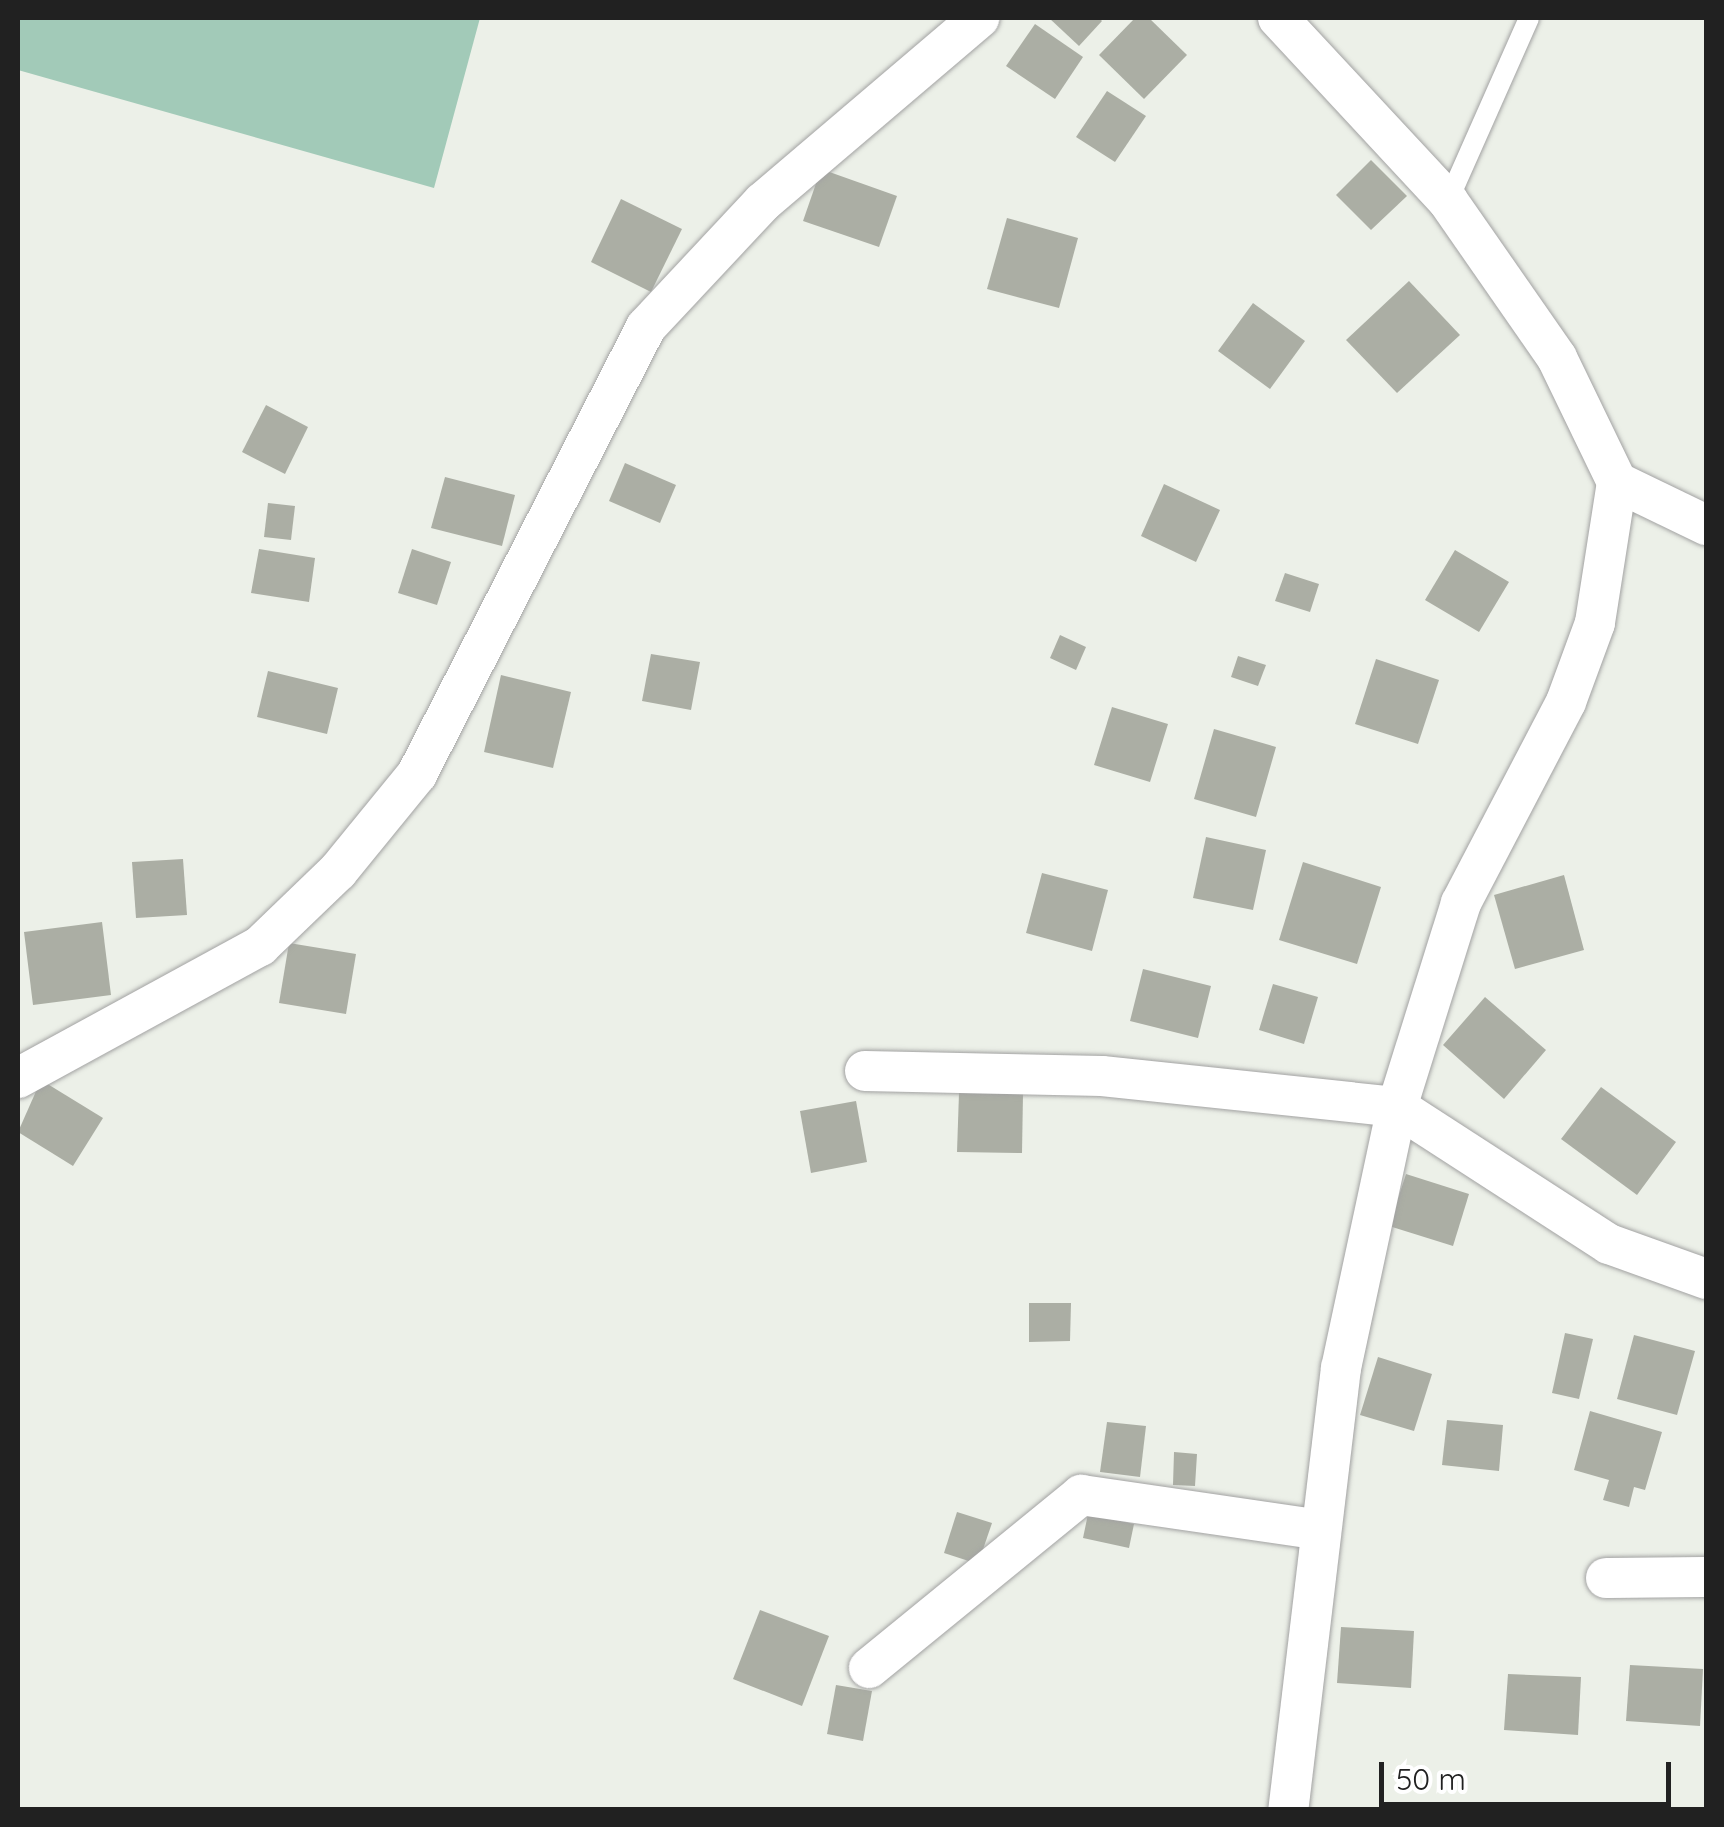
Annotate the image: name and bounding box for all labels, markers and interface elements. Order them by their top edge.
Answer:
scale bar [1384,1742,1676,1804]
text: 50 m [1396,1760,1466,1798]

